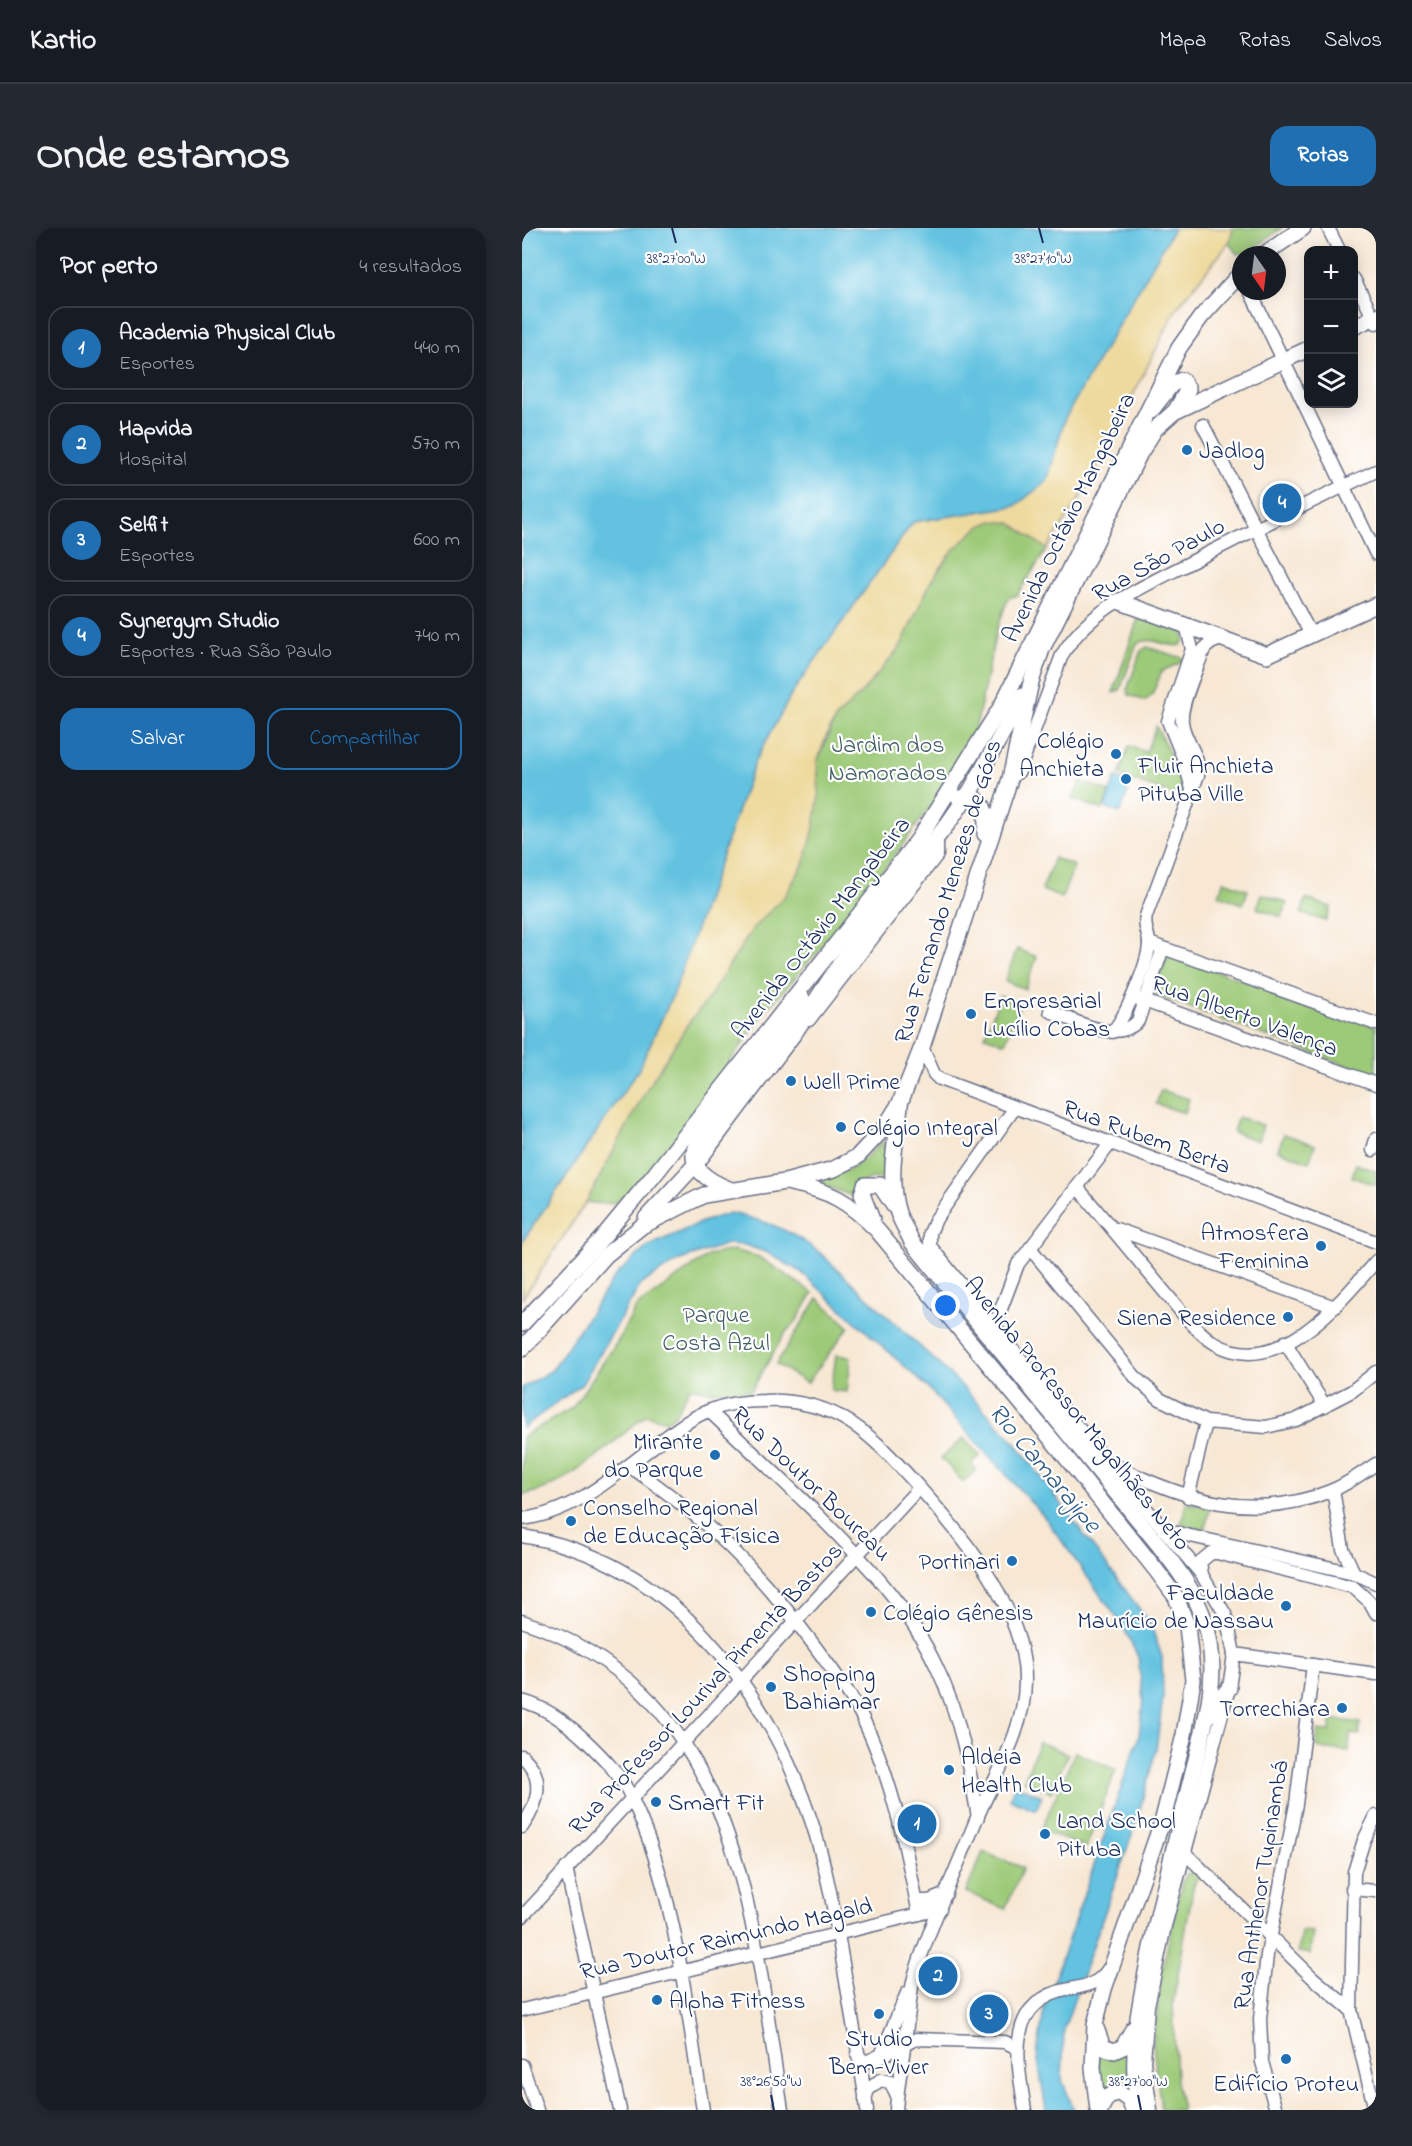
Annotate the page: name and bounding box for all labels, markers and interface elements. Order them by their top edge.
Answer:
text: Kartio [30,21,96,62]
text: Mapa [1159,26,1206,56]
text: Rotas [1239,26,1291,56]
text: Salvos [1324,26,1382,56]
text: Onde estamos [36,126,290,187]
button: Rotas [1270,126,1376,186]
north arrow [1232,246,1286,300]
map controls [1304,246,1358,408]
button: + [1304,246,1358,300]
text: Por perto [60,248,158,286]
text: 38°27'00"W [646,248,706,270]
text: 38°27'10"W [1014,248,1072,270]
text: 4 resultados [359,253,462,282]
button: − [1304,300,1358,354]
text: Academia Physical Club [119,318,335,350]
text: 1 [78,334,85,363]
text: 440 m [414,334,460,363]
text: Esportes [119,350,195,379]
button: layers [1304,354,1358,408]
street label: Avenida Octávio Mangabeira [994,387,1146,649]
text: Hapvida [119,414,192,446]
text: 2 [77,430,86,459]
text: 570 m [411,430,460,459]
place label: Jadlog [1199,435,1264,470]
marker: Jadlog [1180,443,1194,457]
text: Hospital [119,446,187,475]
pin: 4 [1262,480,1302,526]
text: Selfit [119,510,168,542]
street label: Rua São Paulo [1086,510,1232,612]
text: 3 [77,526,86,555]
text: 600 m [413,526,460,555]
text: Esportes [119,542,195,571]
text: Synergym Studio [119,606,279,638]
text: 4 [77,622,86,651]
text: 740 m [414,622,460,651]
text: Esportes · Rua São Paulo [119,638,332,667]
button: Salvar [60,708,255,770]
button: Compartilhar [267,708,462,770]
place label: Colégio Anchieta [1019,725,1104,788]
park label: Jardim dos Namorados [829,729,947,792]
street label: Rua Fernando Menezes de Góes [886,736,1012,1048]
marker: Colégio Anchieta [1109,747,1123,761]
place label: Fluir Anchieta Pituba Ville [1137,750,1274,813]
marker: Fluir Anchieta Pituba Ville [1119,772,1133,786]
street label: Avenida Octávio Mangabeira [724,810,920,1047]
street label: Rua Alberto Valença [1146,967,1342,1067]
place label: Empresarial Lucílio Cobas [983,985,1110,1048]
marker: Empresarial Lucílio Cobas [964,1007,978,1021]
place label: Well Prime [803,1066,900,1101]
marker: Well Prime [784,1074,798,1088]
street label: Rua Rubem Berta [1057,1092,1235,1185]
place label: Colégio Integral [853,1112,998,1147]
marker: Colégio Integral [834,1120,848,1134]
place label: Atmosfera Feminina [1201,1217,1309,1280]
marker: Atmosfera Feminina [1314,1239,1328,1253]
street label: Avenida Professor Magalhães Neto [954,1270,1198,1559]
your location [931,1291,960,1320]
park label: Parque Costa Azul [662,1299,770,1362]
place label: Siena Residence [1117,1302,1276,1337]
marker: Siena Residence [1281,1310,1295,1324]
water label: Rio Camarajipe [978,1396,1110,1543]
street label: Rua Doutor Boureau [722,1399,898,1571]
place label: Mirante do Parque [604,1426,703,1489]
marker: Mirante do Parque [708,1448,722,1462]
place label: Conselho Regional de Educação Física [583,1492,780,1555]
marker: Conselho Regional de Educação Física [564,1514,578,1528]
street label: Rua Professor Lourival Pimenta Bastos [562,1536,852,1844]
place label: Portinari [919,1546,1000,1581]
marker: Portinari [1005,1554,1019,1568]
place label: Faculdade Maurício de Nassau [1077,1577,1274,1640]
place label: Colégio Gênesis [883,1597,1033,1632]
marker: Faculdade Maurício de Nassau [1279,1599,1293,1613]
marker: Colégio Gênesis [864,1605,878,1619]
place label: Shopping Bahiamar [782,1658,880,1721]
marker: Shopping Bahiamar [764,1680,778,1694]
place label: Torrechiara [1219,1693,1330,1728]
marker: Torrechiara [1335,1701,1349,1715]
place label: Aldeia Health Club [961,1741,1072,1804]
street label: Rua Anthenor Tupinambá [1225,1758,1299,2013]
marker: Aldeia Health Club [942,1763,956,1777]
place label: Smart Fit [668,1787,764,1822]
marker: Smart Fit [649,1795,663,1809]
pin: 1 [898,1802,936,1846]
place label: Land School Pituba [1057,1805,1176,1868]
marker: Land School Pituba [1038,1827,1052,1841]
street label: Rua Doutor Raimundo Magald [577,1890,877,1991]
pin: 2 [918,1954,958,1998]
place label: Alpha Fitness [669,1985,805,2020]
pin: 3 [970,1992,1008,2036]
marker: Alpha Fitness [650,1993,664,2007]
marker: Studio Bem-Viver [872,2007,886,2021]
place label: Studio Bem-Viver [828,2023,929,2086]
marker: Edifício Proteu [1279,2052,1293,2066]
place label: Edifício Proteu [1213,2068,1359,2103]
text: 38°26'50"W [740,2071,802,2093]
text: 38°27'00"W [1108,2071,1168,2093]

